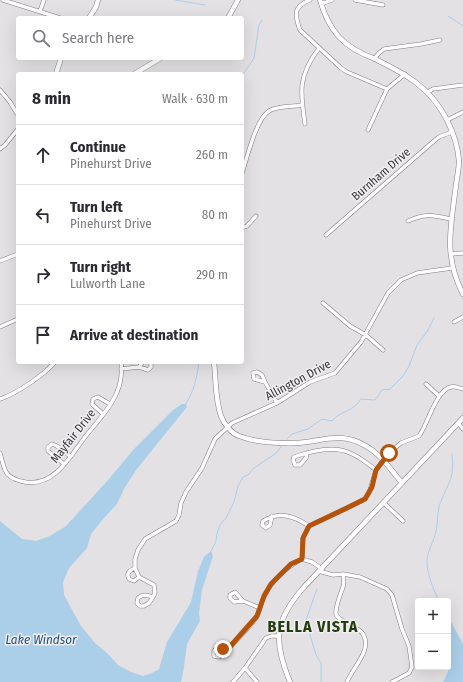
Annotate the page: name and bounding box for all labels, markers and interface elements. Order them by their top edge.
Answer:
search box [16,16,244,60]
icon: search [30,27,52,49]
text: Search here [62,29,134,47]
text: 8 min [32,88,71,109]
text: Walk · 630 m [162,91,228,106]
text: Continue [70,138,126,156]
icon: ahead [32,144,54,166]
street label: Burnham Drive [349,145,413,203]
text: 260 m [196,147,228,162]
text: Pinehurst Drive [70,156,152,171]
text: Turn left [70,198,123,216]
icon: left [32,204,54,226]
text: 80 m [202,207,228,222]
text: Pinehurst Drive [70,216,152,231]
text: Turn right [70,258,131,276]
icon: right [32,264,54,286]
text: 290 m [196,267,228,282]
text: Lulworth Lane [70,276,145,291]
icon: arrive [32,324,54,346]
text: Arrive at destination [70,326,198,344]
street label: Allington Drive [263,357,333,403]
street label: Mayfair Drive [48,406,98,466]
route start [380,444,398,462]
map controls [415,598,451,670]
button: + [415,598,451,634]
district label: BELLA VISTA [268,617,358,636]
water label: Lake Windsor [5,632,77,647]
button: − [415,634,451,670]
route end [214,640,232,658]

